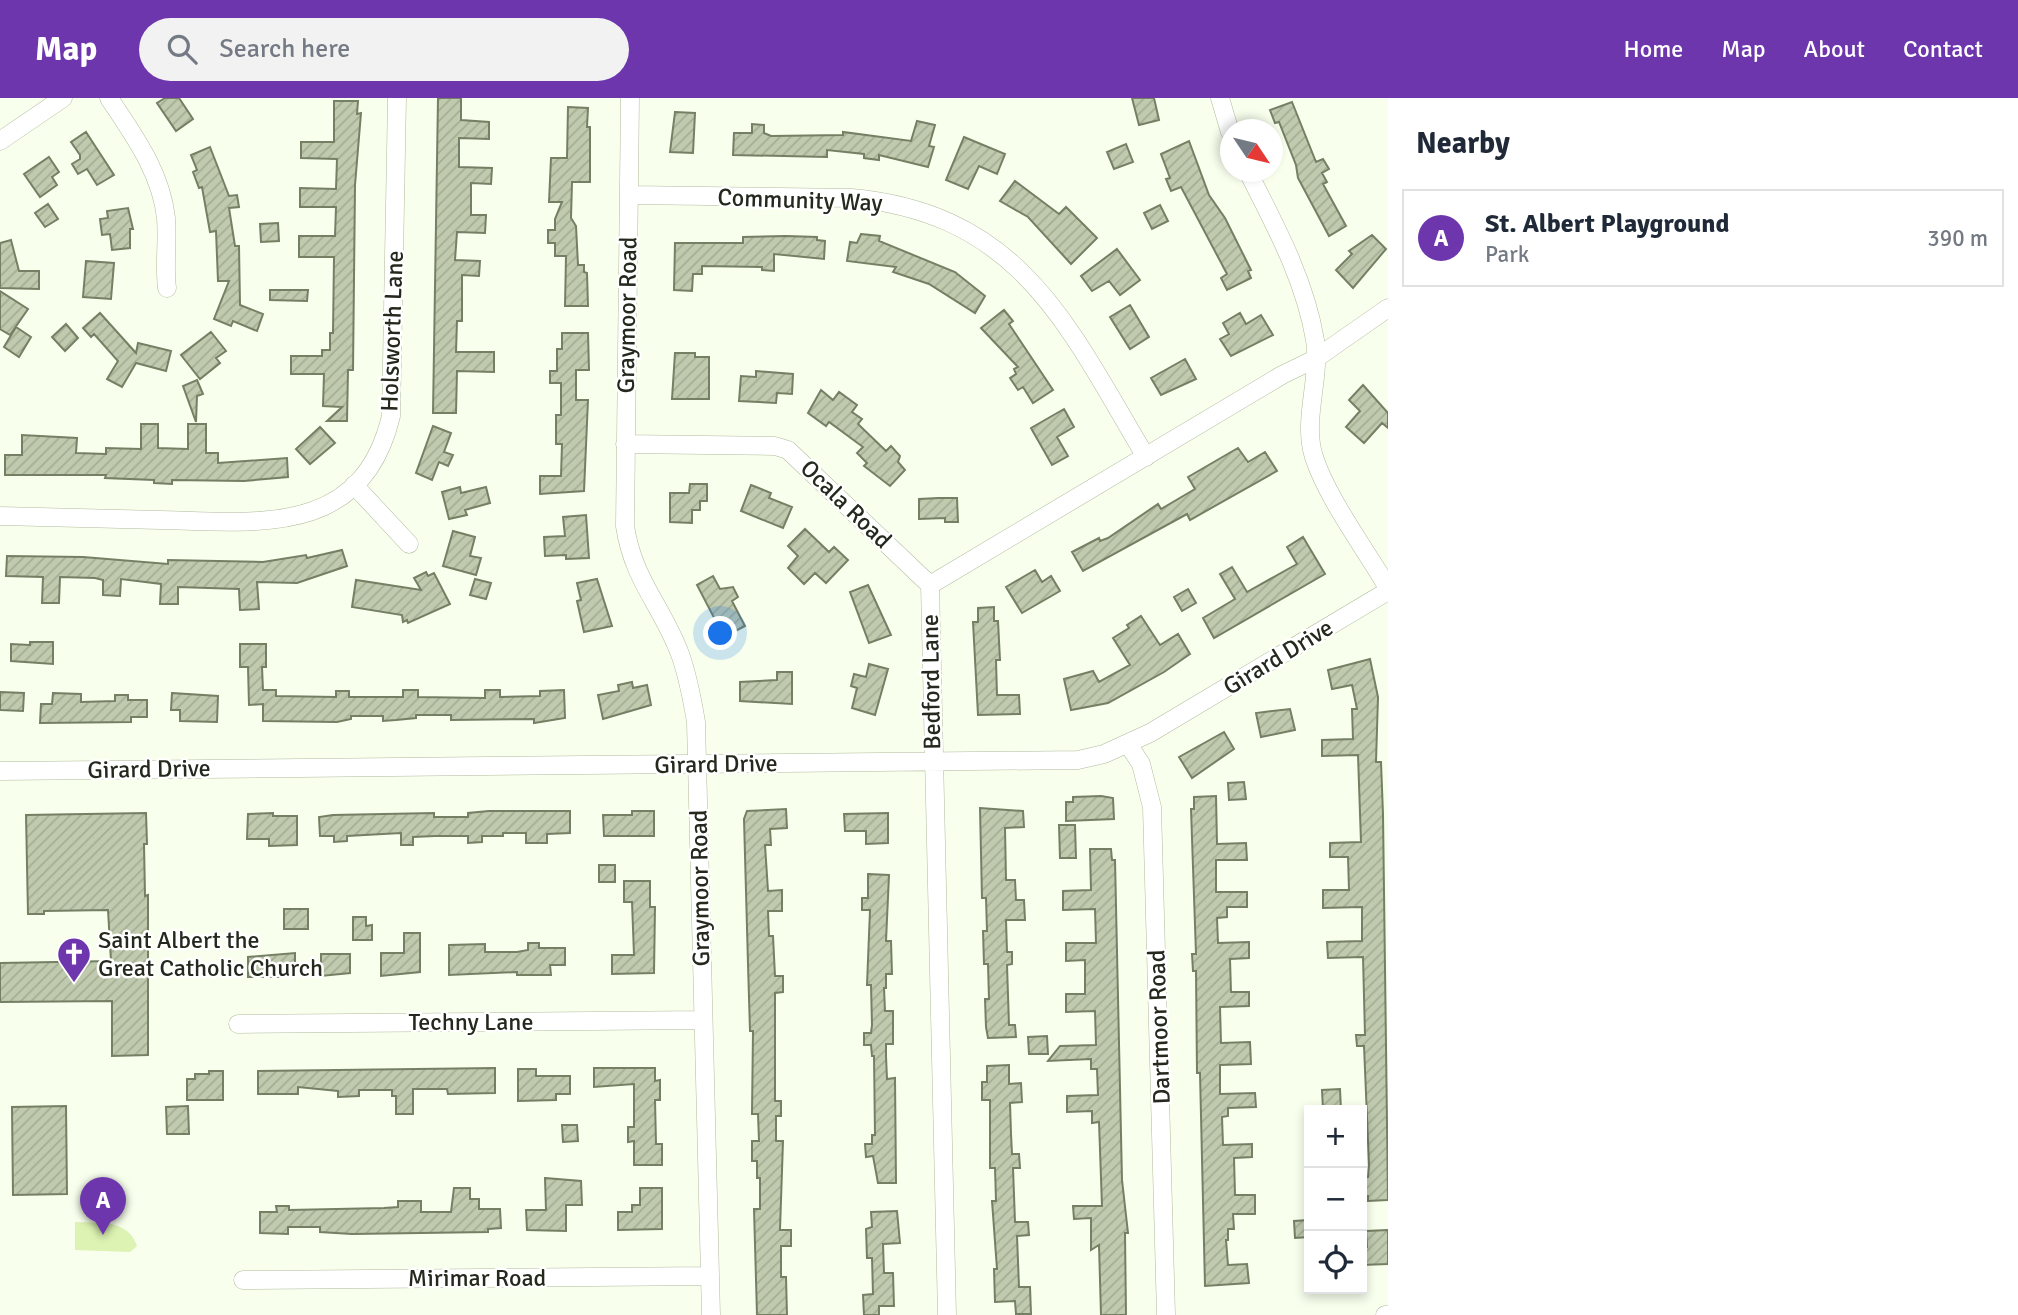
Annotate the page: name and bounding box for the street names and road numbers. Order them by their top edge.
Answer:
street label: Community Way [717,182,883,218]
street label: Graymoor Road [611,236,643,394]
street label: Holsworth Lane [374,250,410,412]
street label: Ocala Road [794,453,898,555]
street label: Girard Drive [1218,612,1338,702]
street label: Bedford Lane [915,614,947,750]
street label: Girard Drive [654,748,778,780]
street label: Girard Drive [87,753,211,785]
street label: Graymoor Road [684,809,716,967]
street label: Dartmoor Road [1141,949,1177,1105]
street label: Techny Lane [409,1007,533,1037]
street label: Mirimar Road [408,1263,546,1293]

